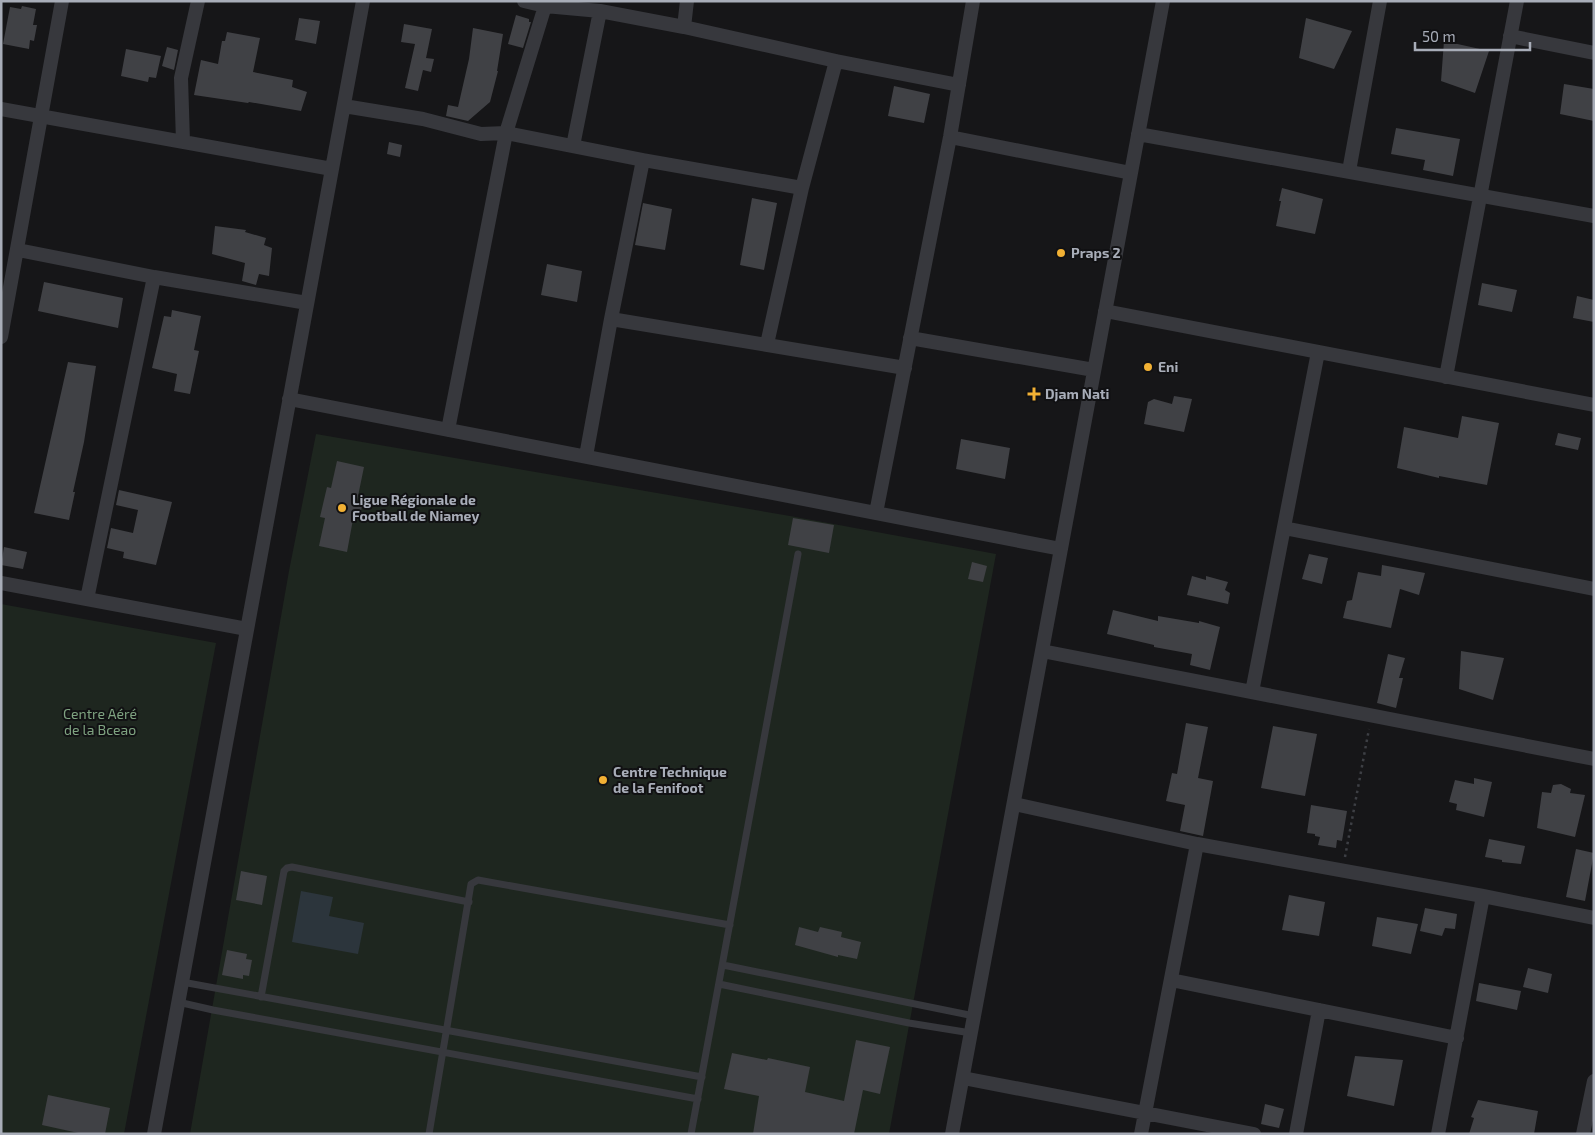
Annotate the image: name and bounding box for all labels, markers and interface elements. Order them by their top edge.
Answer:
scale bar [1415,20,1530,52]
text: 50 m [1422,27,1456,45]
place label: Praps 2 [1071,244,1121,261]
marker: Praps 2 [1055,247,1067,259]
place label: Eni [1158,358,1178,375]
marker: Eni [1142,361,1154,373]
place label: Djam Nati [1045,385,1109,402]
marker: Djam Nati [1027,387,1041,401]
place label: Ligue Régionale de Football de Niamey [352,491,479,524]
marker: Ligue Régionale de Football de Niamey [336,502,348,514]
park label: Centre Aéré de la Bceao [63,705,137,738]
place label: Centre Technique de la Fenifoot [613,763,727,796]
marker: Centre Technique de la Fenifoot [597,774,609,786]

